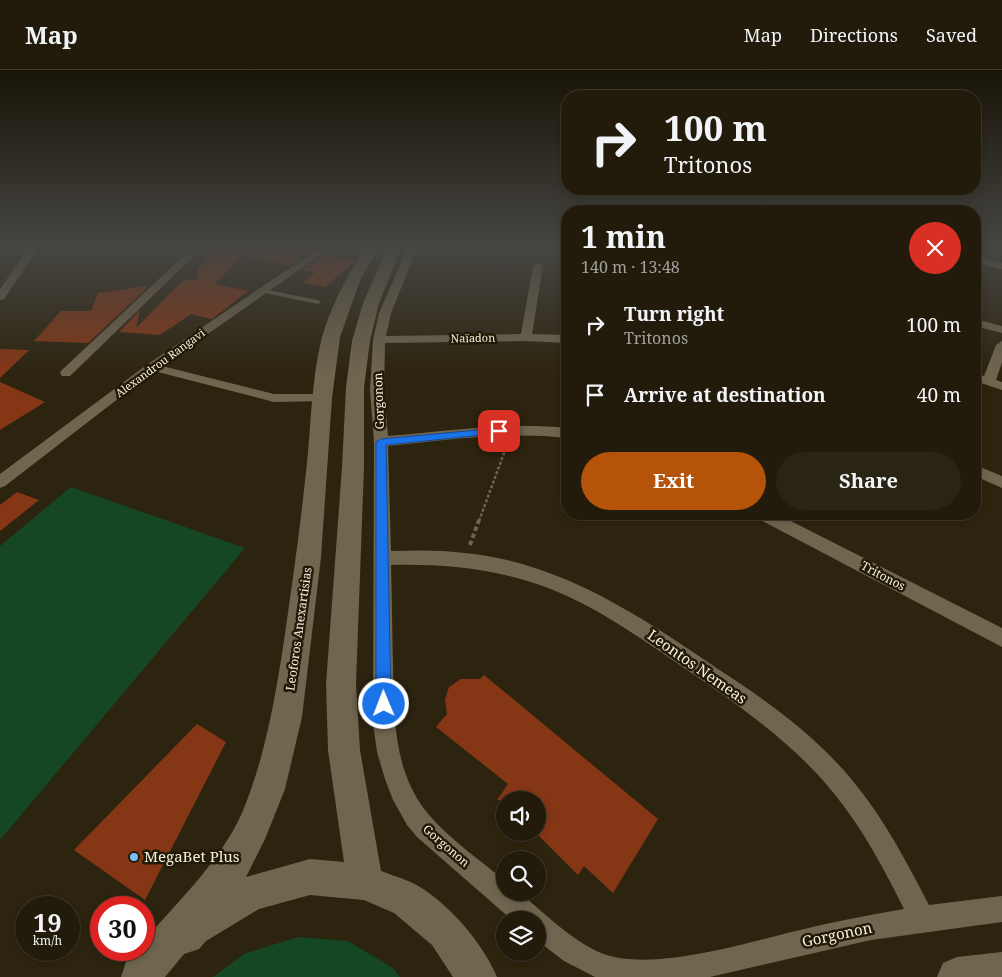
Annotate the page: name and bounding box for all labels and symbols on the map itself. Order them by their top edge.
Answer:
street label: Alexandrou Rangavi [112,325,208,400]
street label: Naïadon [451,330,495,345]
street label: Gorgonon [369,372,388,430]
pin [478,410,520,452]
street label: Tritonos [858,557,908,594]
street label: Leoforos Anexartisias [281,566,316,692]
street label: Leontos Nemeas [644,624,751,708]
position arrow [357,677,409,729]
street label: Gorgonon [419,821,474,871]
place label: MegaBet Plus [144,846,240,866]
marker: MegaBet Plus [128,851,140,863]
speed limit sign: 30 [90,896,155,961]
street label: Gorgonon [800,917,874,951]

